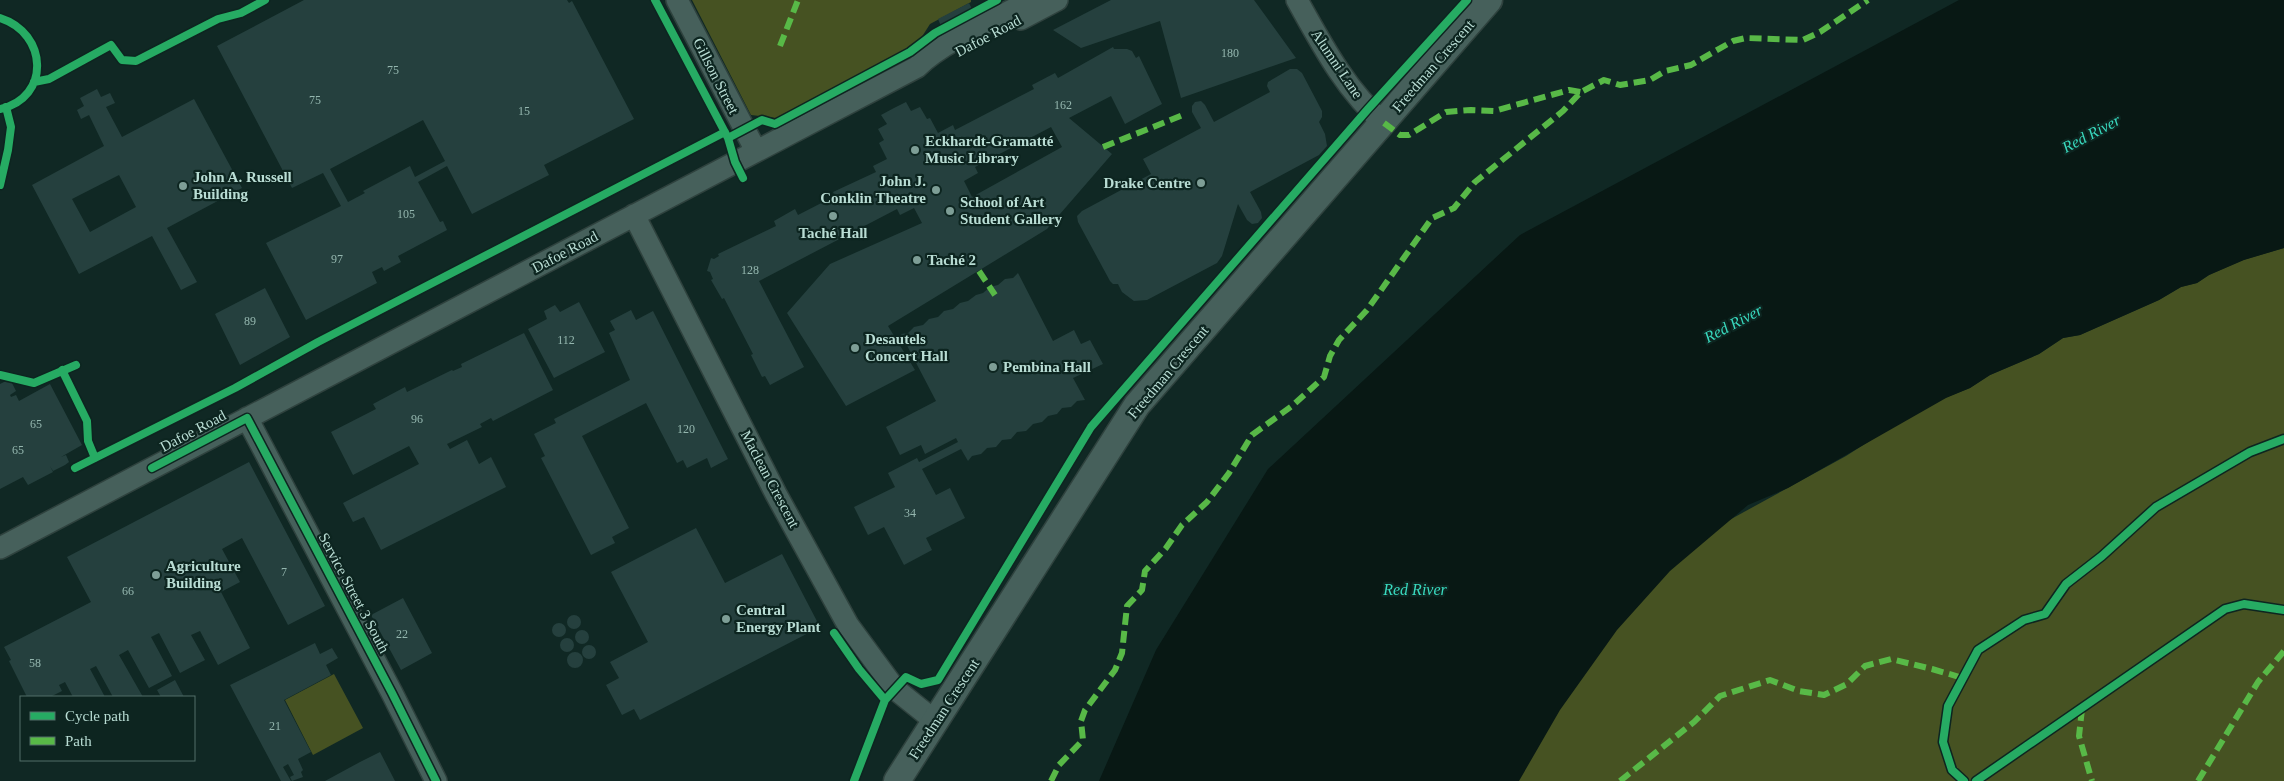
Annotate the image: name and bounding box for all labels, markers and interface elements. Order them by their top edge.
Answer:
street label: Dafoe Road [952,12,1024,60]
street label: Freedman Crescent [1389,16,1478,115]
street label: Alumni Lane [1308,27,1366,102]
street label: Gillson Street [690,35,742,117]
house number: 180 [1221,46,1239,60]
house number: 75 [387,63,399,77]
house number: 75 [309,93,321,107]
house number: 162 [1054,98,1072,112]
house number: 15 [518,104,530,118]
water label: Red River [2058,111,2124,156]
place label: Eckhardt-Gramatté Music Library [925,133,1054,166]
marker: Eckhardt-Gramatté Music Library [909,144,921,156]
place label: John A. Russell Building [193,169,292,202]
place label: John J. Conklin Theatre [820,173,926,206]
place label: Drake Centre [1103,175,1191,191]
marker: Drake Centre [1195,177,1207,189]
marker: John A. Russell Building [177,180,189,192]
marker: John J. Conklin Theatre [930,184,942,196]
place label: School of Art Student Gallery [960,194,1063,227]
marker: School of Art Student Gallery [944,205,956,217]
house number: 105 [397,207,415,221]
marker: Taché Hall [827,210,839,222]
place label: Taché Hall [798,225,868,241]
street label: Dafoe Road [529,228,601,276]
house number: 97 [331,252,343,266]
place label: Taché 2 [927,252,976,268]
marker: Taché 2 [911,254,923,266]
house number: 128 [741,263,759,277]
water label: Red River [1700,301,1766,346]
house number: 89 [244,314,256,328]
street label: Freedman Crescent [1125,322,1212,422]
place label: Desautels Concert Hall [865,331,948,364]
house number: 112 [557,333,575,347]
marker: Desautels Concert Hall [849,342,861,354]
place label: Pembina Hall [1003,359,1091,375]
marker: Pembina Hall [987,361,999,373]
street label: Dafoe Road [157,407,229,455]
house number: 96 [411,412,423,426]
house number: 65 [30,417,42,431]
house number: 120 [677,422,695,436]
street label: Maclean Crescent [738,428,803,531]
house number: 65 [12,443,24,457]
house number: 34 [904,506,916,520]
street label: Service Street 3 South [316,530,393,656]
place label: Agriculture Building [166,558,241,591]
house number: 7 [281,565,287,579]
marker: Agriculture Building [150,569,162,581]
water label: Red River [1382,581,1448,598]
house number: 66 [122,584,134,598]
place label: Central Energy Plant [736,602,821,635]
marker: Central Energy Plant [720,613,732,625]
house number: 22 [396,627,408,641]
street label: Freedman Crescent [906,655,983,762]
house number: 58 [29,656,41,670]
legend [20,696,195,761]
text: Cycle path [65,708,130,724]
house number: 21 [269,719,281,733]
text: Path [65,733,92,749]

